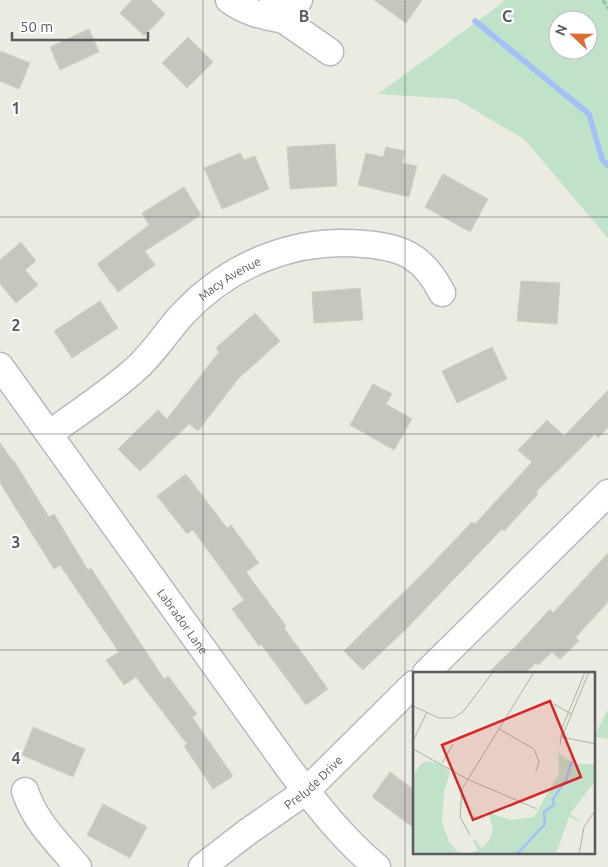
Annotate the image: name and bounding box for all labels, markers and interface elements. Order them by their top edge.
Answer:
text: B [299,7,309,25]
text: C [502,7,512,25]
scale bar [12,10,149,42]
north arrow [548,10,598,60]
text: 50 m [20,18,53,35]
text: N [552,22,570,38]
text: 1 [11,99,21,117]
street label: Macy Avenue [196,254,263,303]
text: 2 [11,316,21,334]
text: 3 [11,533,21,551]
street label: Labrador Lane [155,586,211,656]
inset map [413,672,596,854]
text: 4 [11,749,21,767]
street label: Prelude Drive [281,753,345,811]

